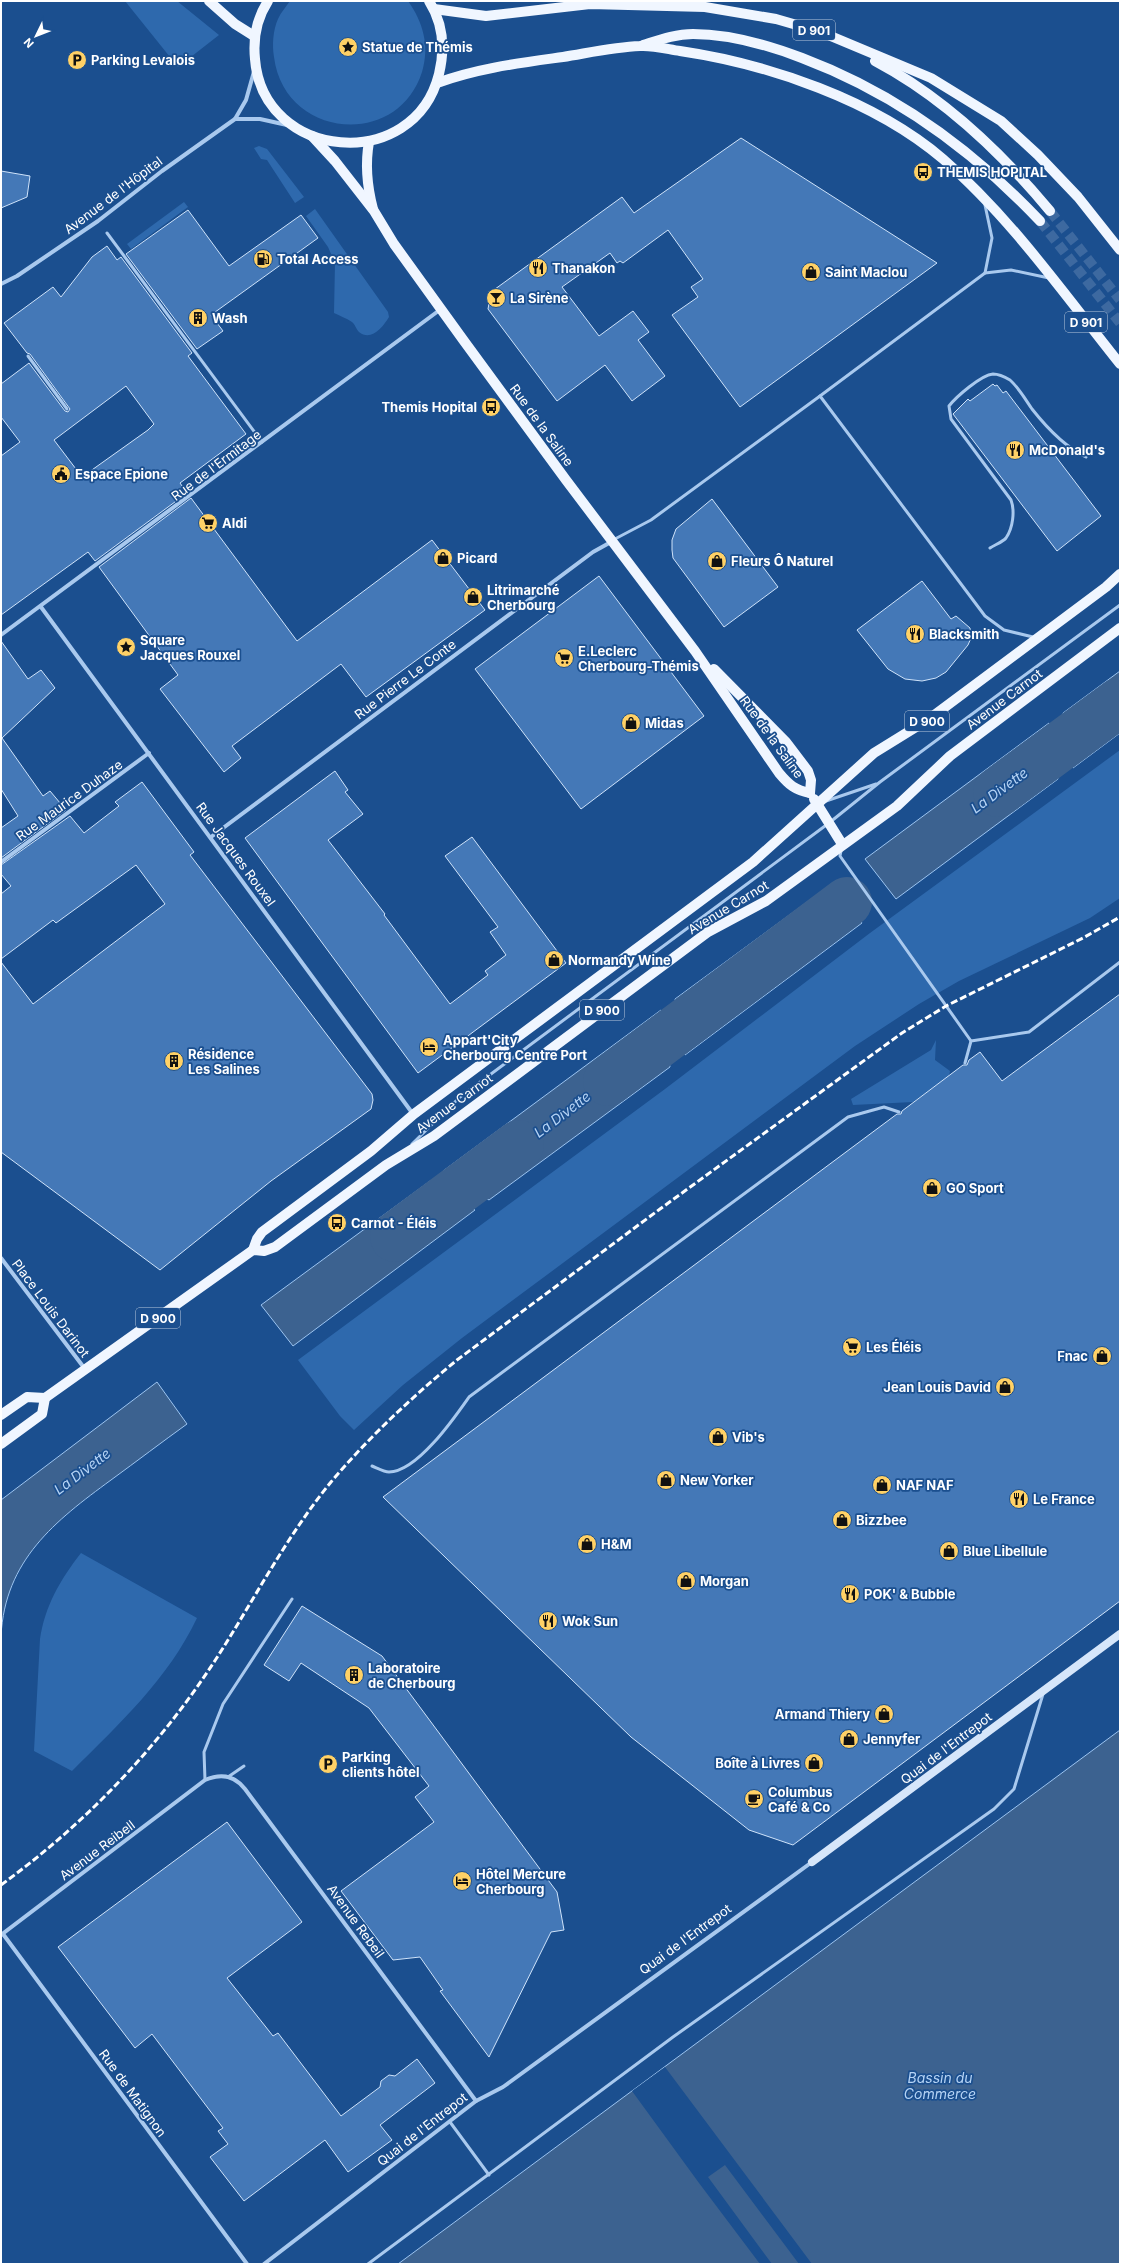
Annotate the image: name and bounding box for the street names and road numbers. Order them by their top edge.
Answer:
road number: D 901 [793,20,835,40]
street label: Avenue de l'Hôpital [61,153,165,237]
road number: D 901 [1065,312,1107,332]
street label: Rue de la Saline [507,381,577,469]
street label: Rue de l'Ermitage [168,426,264,504]
street label: Rue Pierre Le Conte [351,636,459,722]
street label: Avenue Carnot [963,665,1045,733]
street label: Rue de la Saline [737,693,807,781]
road number: D 900 [905,711,949,731]
street label: Rue Maurice Duhaze [13,756,125,844]
street label: Rue Jacques Rouxel [193,799,279,909]
street label: Avenue Carnot [685,877,771,937]
road number: D 900 [580,1000,624,1020]
street label: Avenue Carnot [413,1070,495,1136]
street label: Place Louis Darinot [9,1256,93,1360]
road number: D 900 [136,1308,180,1328]
street label: Quai de l'Entrepot [897,1709,995,1787]
street label: Avenue Reibell [56,1817,138,1883]
street label: Avenue Rebeil [324,1881,388,1961]
street label: Quai de l'Entrepot [636,1900,734,1978]
street label: Rue de Matignon [96,2046,170,2140]
street label: Quai de l'Entrepot [374,2089,470,2169]

